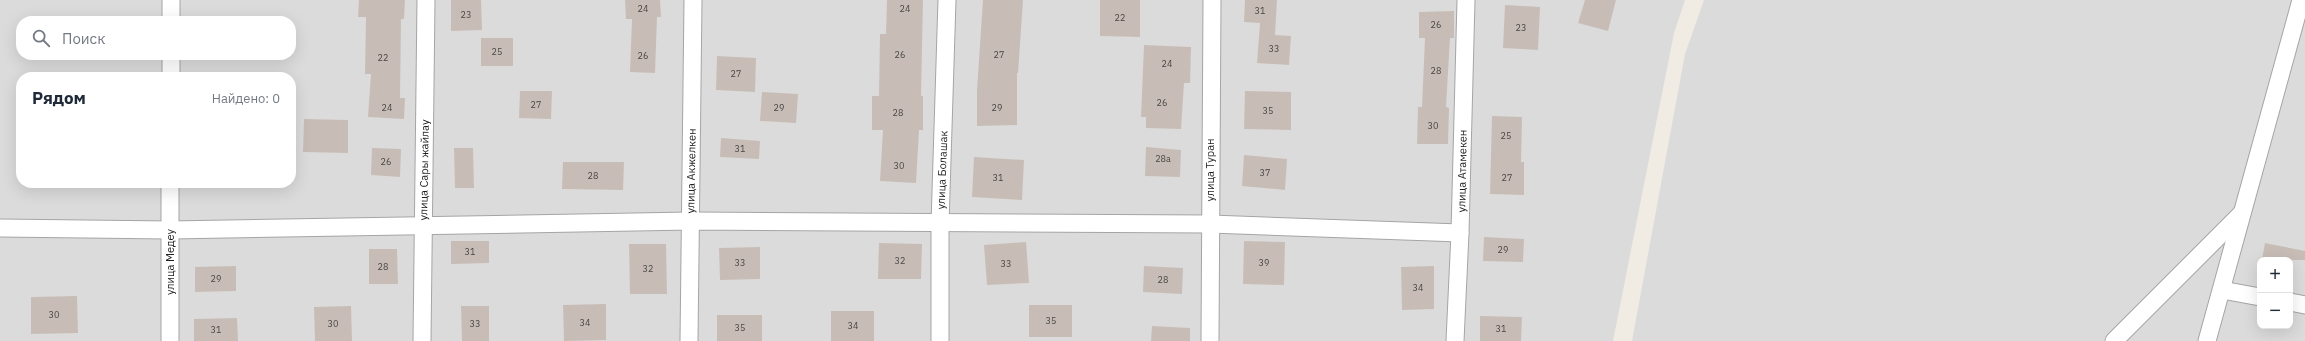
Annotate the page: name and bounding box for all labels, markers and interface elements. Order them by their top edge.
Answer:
house number: 24 [638,3,648,14]
house number: 24 [900,3,910,14]
house number: 31 [1255,5,1265,16]
house number: 23 [461,9,471,20]
house number: 22 [1115,12,1125,23]
search box [16,16,296,60]
house number: 26 [1431,19,1441,30]
house number: 23 [1516,22,1526,33]
icon: search [30,27,52,49]
text: Поиск [62,29,105,48]
house number: 33 [1269,43,1279,54]
house number: 25 [492,46,502,57]
house number: 26 [895,49,905,60]
house number: 27 [994,49,1004,60]
house number: 26 [638,50,648,61]
house number: 22 [378,52,388,63]
house number: 24 [1162,58,1172,69]
house number: 28 [1431,65,1441,76]
house number: 27 [731,68,741,79]
text: Рядом [32,87,86,109]
text: Найдено: 0 [212,90,280,107]
house number: 26 [1157,97,1167,108]
house number: 27 [531,99,541,110]
house number: 24 [382,102,392,113]
house number: 29 [774,102,784,113]
house number: 29 [992,102,1002,113]
house number: 35 [1263,105,1273,116]
house number: 28 [893,107,903,118]
street label: улица Сары жайлау [416,119,432,221]
house number: 30 [1428,120,1438,131]
street label: улица Акжелкен [683,128,699,214]
street label: улица Болашак [934,130,950,210]
street label: улица Атамекен [1454,130,1470,212]
house number: 25 [1501,130,1511,141]
street label: улица Туран [1203,138,1217,202]
house number: 31 [735,143,745,154]
house number: 28а [1155,153,1171,164]
house number: 26 [381,156,391,167]
house number: 30 [894,160,904,171]
house number: 37 [1260,167,1270,178]
house number: 28 [588,170,598,181]
house number: 31 [993,172,1003,183]
house number: 27 [1502,172,1512,183]
street label: улица Медеу [163,228,177,295]
house number: 29 [1498,244,1508,255]
house number: 31 [465,246,475,257]
house number: 32 [895,255,905,266]
house number: 33 [735,257,745,268]
house number: 39 [1259,257,1269,268]
map controls [2257,257,2293,329]
button: + [2257,257,2293,293]
house number: 33 [1001,258,1011,269]
house number: 28 [378,261,388,272]
house number: 32 [643,263,653,274]
house number: 29 [211,273,221,284]
house number: 28 [1158,274,1168,285]
house number: 34 [1413,282,1423,293]
button: − [2257,293,2293,329]
house number: 30 [49,309,59,320]
house number: 35 [1046,315,1056,326]
house number: 34 [580,317,590,328]
house number: 30 [328,318,338,329]
house number: 33 [470,318,480,329]
house number: 34 [848,320,858,331]
house number: 35 [735,322,745,333]
house number: 31 [1496,323,1506,334]
house number: 31 [211,324,221,335]

